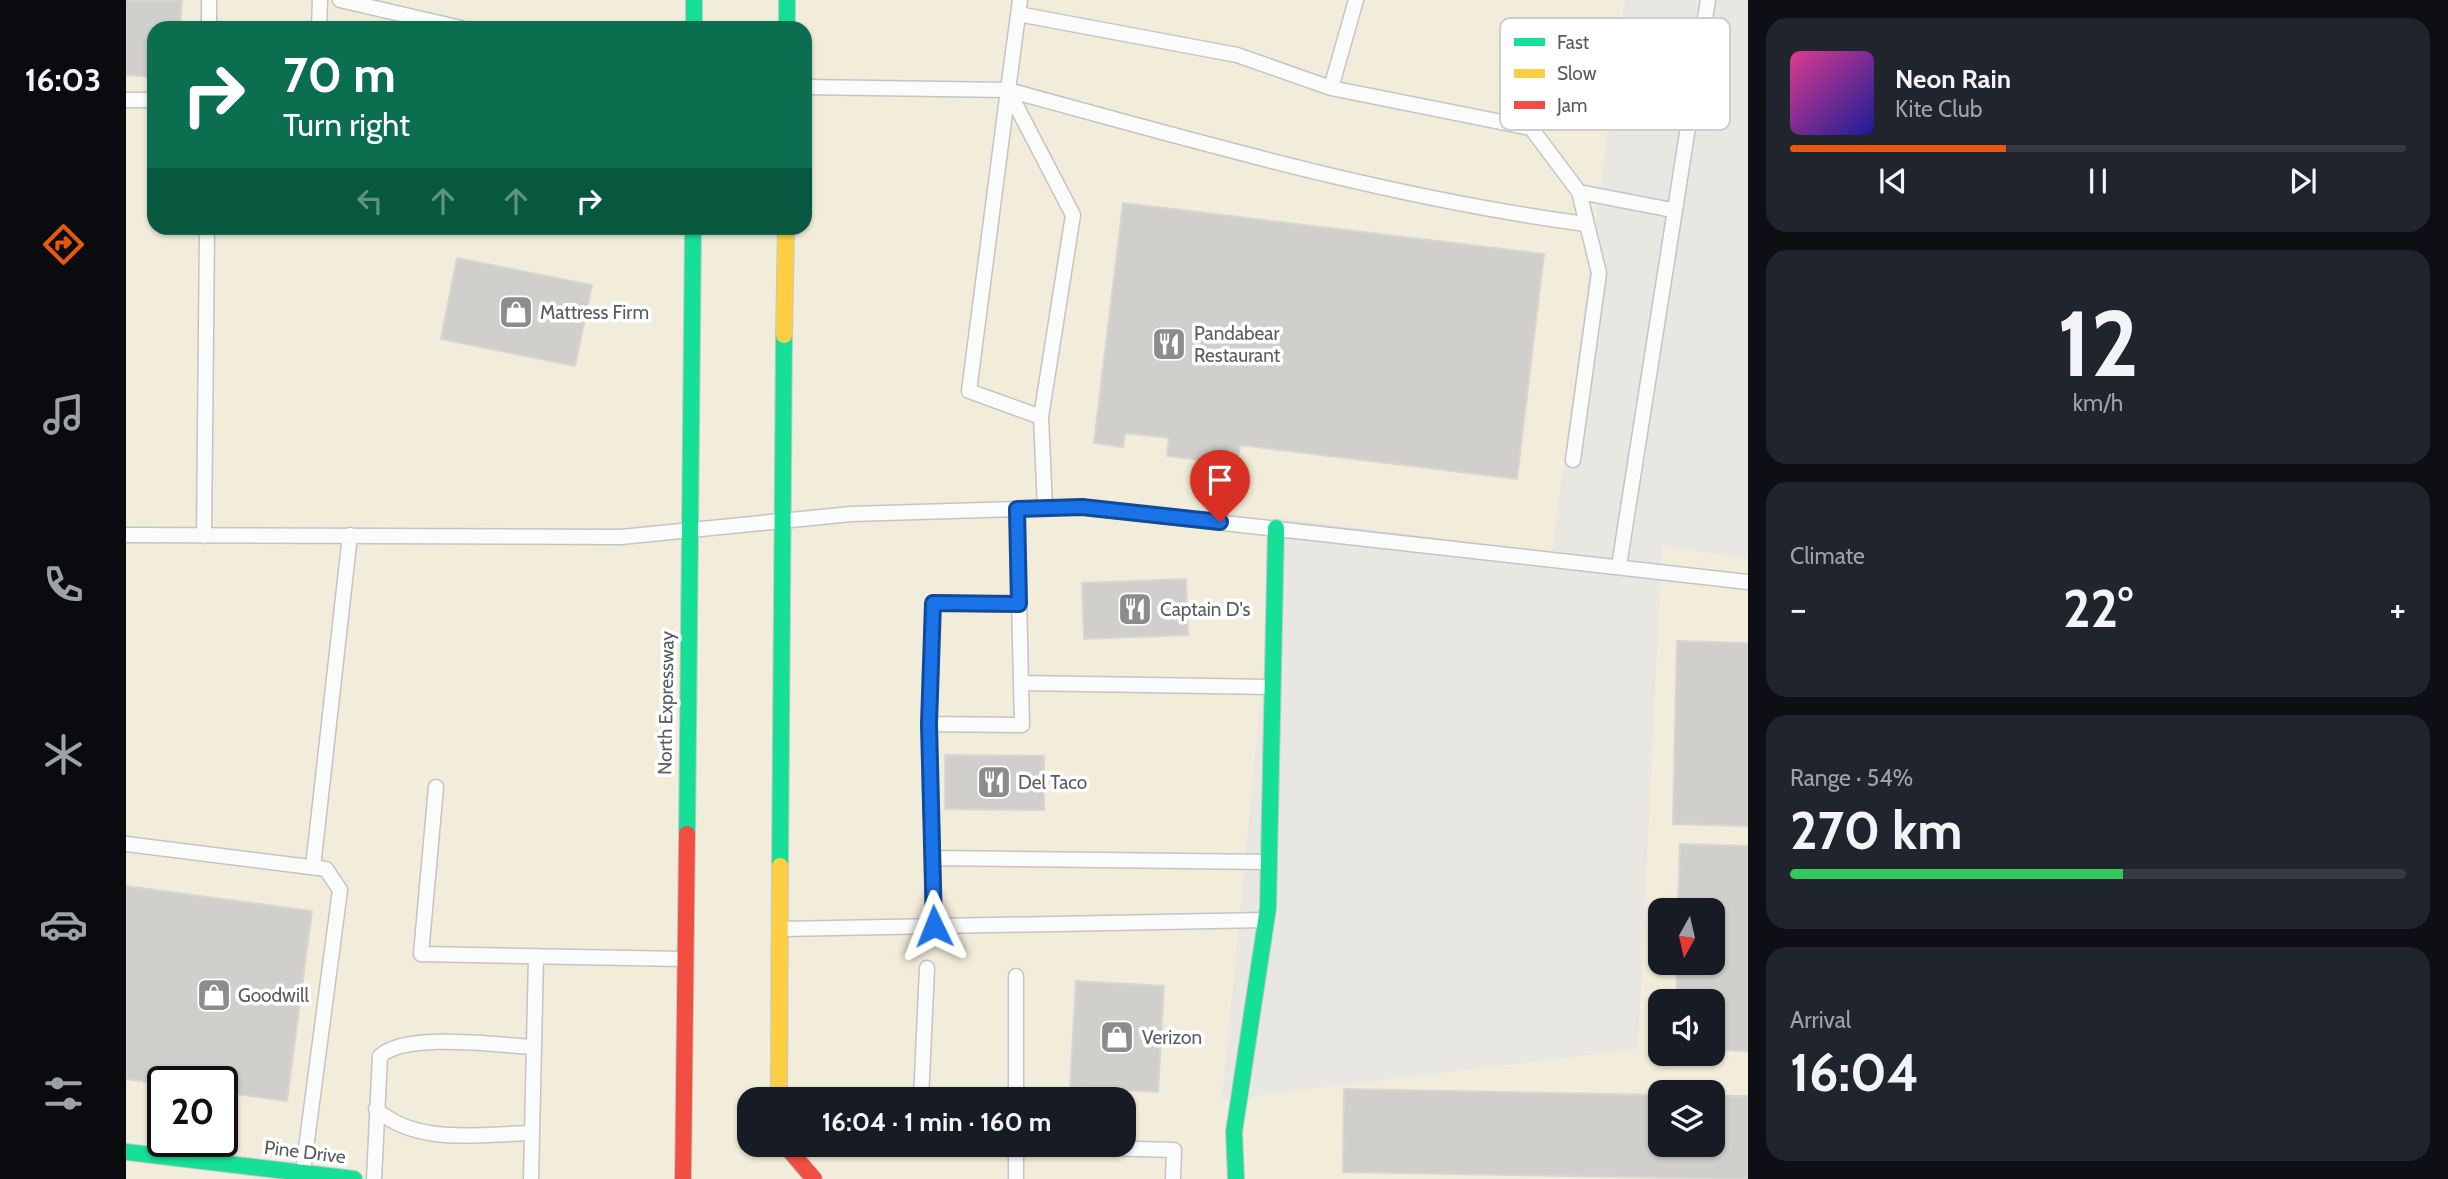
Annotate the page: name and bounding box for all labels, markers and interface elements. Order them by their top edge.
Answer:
legend [1500,18,1730,130]
text: Fast [1557,31,1590,54]
text: 70 m [283,45,396,104]
icon: right [168,49,259,140]
text: 16:03 [25,60,101,99]
text: Slow [1557,62,1597,85]
text: Neon Rain [1895,63,2011,95]
text: Jam [1556,94,1587,117]
text: Kite Club [1895,95,1982,123]
text: Turn right [283,105,410,144]
icon: previous [1874,162,1912,200]
icon: pause [2079,162,2117,200]
icon: next [2284,162,2322,200]
icon: left [351,182,389,220]
icon: ahead [424,182,462,220]
icon: ahead [497,182,535,220]
icon: right [570,182,608,220]
icon: directions [39,220,88,269]
text: 12 [2057,288,2139,399]
shop icon: Mattress Firm [497,293,535,331]
place label: Mattress Firm [540,301,649,324]
place label: Pandabear Restaurant [1194,322,1281,367]
restaurant icon: Pandabear Restaurant [1150,325,1188,363]
text: km/h [2073,389,2123,417]
icon: music [39,390,88,439]
pin [1190,450,1250,522]
icon: arrive [1201,461,1239,499]
text: Climate [1790,542,1865,570]
icon: phone [39,560,88,609]
text: 22° [2063,577,2133,640]
text: − [1790,585,1807,632]
text: + [2389,585,2406,632]
restaurant icon: Captain D's [1116,590,1154,628]
place label: Captain D's [1160,598,1251,621]
street label: North Expressway [653,630,679,775]
icon: climate [39,730,88,779]
restaurant icon: Del Taco [975,763,1013,801]
text: Range · 54% [1790,764,1913,792]
place label: Del Taco [1018,771,1087,794]
text: 270 km [1790,799,1962,862]
position arrow [897,889,971,963]
north arrow [1648,898,1726,975]
map controls [1648,898,1725,1157]
icon: car [39,900,88,949]
shop icon: Goodwill [195,976,233,1014]
place label: Goodwill [238,984,309,1007]
button: sound [1648,989,1725,1066]
text: Arrival [1790,1006,1851,1034]
shop icon: Verizon [1098,1018,1136,1056]
place label: Verizon [1142,1026,1202,1049]
text: 16:04 [1790,1041,1919,1104]
speed limit sign: 20 [147,1066,238,1157]
icon: filters [39,1069,88,1118]
button: layers [1648,1080,1725,1157]
text: 16:04 · 1 min · 160 m [822,1106,1051,1138]
street label: Pine Drive [263,1136,347,1168]

